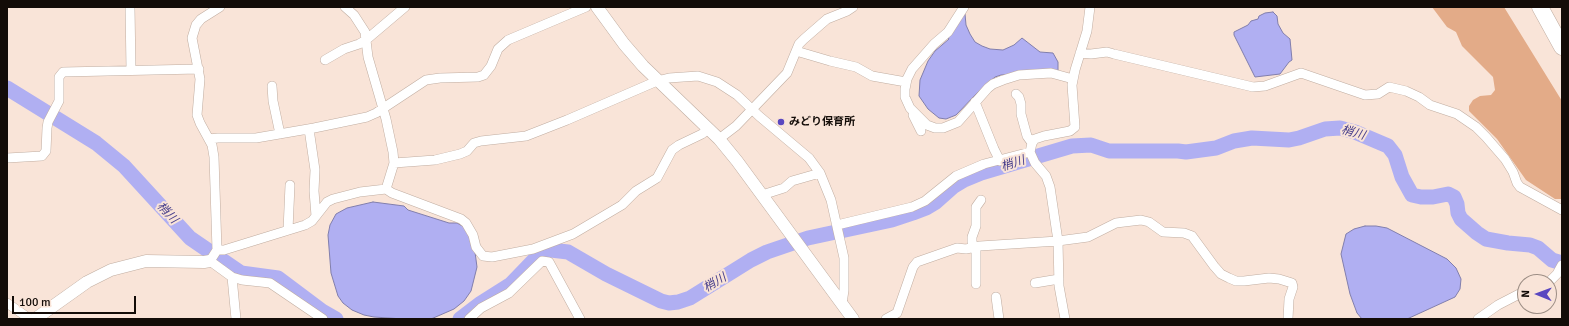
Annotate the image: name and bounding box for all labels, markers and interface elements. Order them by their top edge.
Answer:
place label: みどり保育所 [789,115,855,129]
marker: みどり保育所 [776,117,786,127]
water label: 梢川 [1339,123,1367,143]
water label: 梢川 [999,153,1027,175]
water label: 梢川 [154,199,180,227]
water label: 梢川 [701,271,729,295]
north arrow [1517,274,1557,314]
scale bar [14,288,138,314]
text: N [1519,290,1532,298]
text: 100 m [19,295,51,310]

